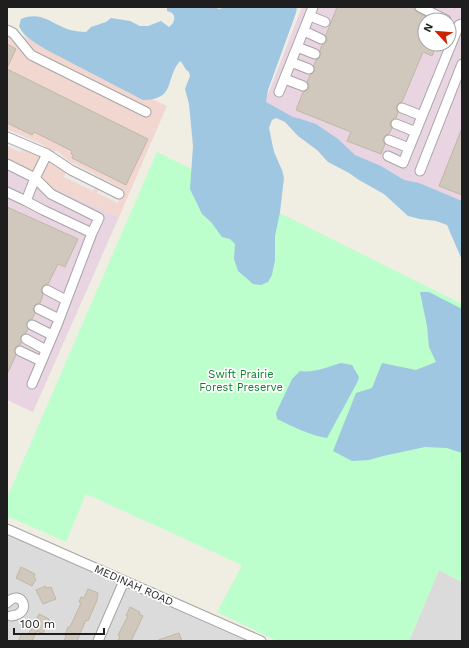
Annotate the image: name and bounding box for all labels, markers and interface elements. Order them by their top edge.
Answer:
north arrow [417,12,457,52]
text: N [421,21,436,34]
park label: Swift Prairie Forest Preserve [199,368,283,394]
street label: MEDINAH ROAD [92,562,175,609]
scale bar [14,610,104,636]
text: 100 m [20,617,55,631]

